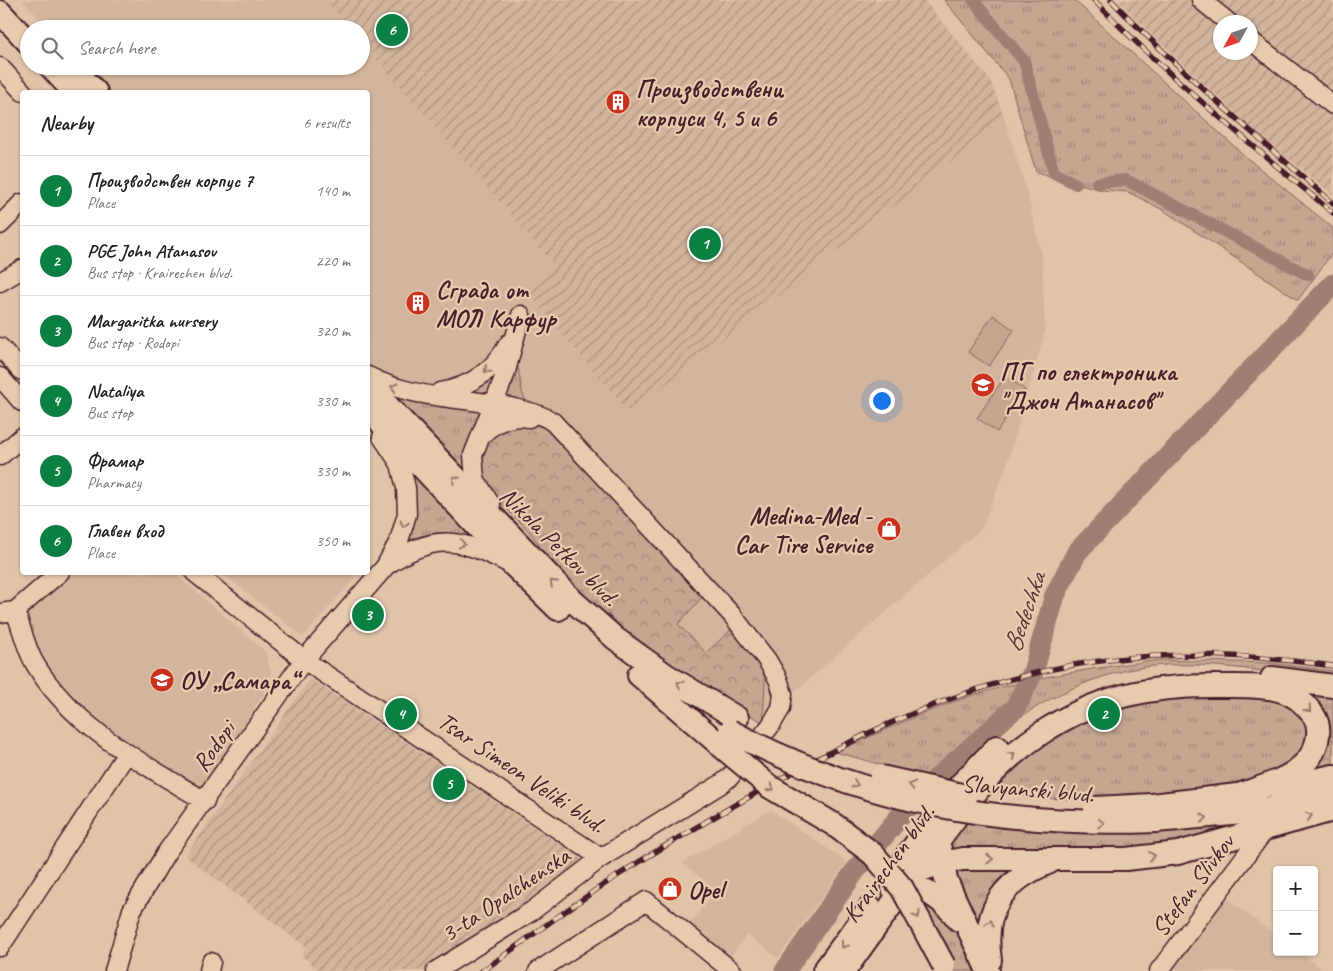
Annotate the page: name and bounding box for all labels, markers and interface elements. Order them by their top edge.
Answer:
pin: 6 [376,11,408,49]
north arrow [1213,15,1258,60]
search box [20,20,370,75]
icon: search [38,34,66,62]
text: Search here [78,36,155,60]
place label: Производствени корпуси 4, 5 и 6 [636,73,785,134]
building icon: Производствени корпуси 4, 5 и 6 [605,89,631,115]
text: Nearby [40,110,93,136]
text: 6 results [303,113,350,133]
text: Производствeн корпус 7 [87,169,253,193]
text: 1 [52,181,60,201]
text: 140 m [316,181,350,201]
text: Place [87,193,115,213]
pin: 1 [689,225,721,263]
text: PGE John Atanasov [87,239,216,263]
text: 2 [52,251,60,271]
text: 220 m [316,251,350,271]
text: Bus stop · Krairechen blvd. [87,263,232,283]
place label: Сграда от МОЛ Карфур [436,274,557,335]
building icon: Сграда от МОЛ Карфур [405,290,431,316]
text: Margaritka nursery [87,309,217,333]
text: 3 [52,321,60,341]
text: 320 m [316,321,350,341]
text: Bus stop · Rodopi [87,333,179,353]
place label: ПГ по електроника "Джон Атанасов" [1000,356,1178,417]
one-way arrow [484,365,493,374]
school or university icon: ПГ по електроника "Джон Атанасов" [970,372,996,398]
text: Nataliya [87,379,143,403]
one-way arrow [391,383,399,393]
your location [869,388,895,414]
text: 4 [52,391,60,411]
text: 330 m [316,391,350,411]
text: Bus stop [87,403,133,423]
text: Фрамар [87,449,143,473]
text: 5 [53,461,59,481]
text: 330 m [316,461,350,481]
text: Pharmacy [87,473,141,493]
one-way arrow [452,476,461,485]
street label: Nikola Petkov blvd. [493,480,626,613]
place label: Medina-Med - Car Tire Service [735,500,874,561]
shop icon: Medina-Med - Car Tire Service [876,516,902,542]
text: Главен вход [87,519,163,543]
one-way arrow [400,519,410,528]
text: 6 [52,531,60,551]
text: 350 m [316,531,350,551]
one-way arrow [457,538,466,549]
text: Place [87,543,115,563]
water label: Bedechka [996,565,1054,656]
one-way arrow [550,580,559,589]
pin: 3 [352,596,384,634]
place label: ОУ „Самара“ [180,665,303,697]
school or university icon: ОУ „Самара“ [149,667,175,693]
one-way arrow [676,681,685,691]
pin: 4 [385,695,417,733]
pin: 2 [1088,695,1120,733]
one-way arrow [1302,703,1311,712]
street label: Tsar Simeon Veliki blvd. [431,705,611,841]
street label: Rodopi [185,712,245,778]
one-way arrow [1006,752,1015,761]
pin: 5 [433,765,465,803]
street label: Slavyanski blvd. [961,767,1095,811]
one-way arrow [850,779,859,789]
one-way arrow [908,780,917,791]
one-way arrow [765,782,775,791]
street label: Krairechen blvd. [835,798,942,929]
one-way arrow [1305,812,1313,822]
one-way arrow [1201,813,1209,824]
one-way arrow [1098,818,1105,828]
street label: Stefan Slivkov [1144,826,1243,943]
street label: 3-ta Opalchenska [435,839,578,950]
one-way arrow [1148,851,1156,862]
one-way arrow [986,854,994,864]
map controls [1273,866,1318,956]
button: + [1273,866,1318,911]
place label: Opel [688,874,728,906]
shop icon: Opel [657,876,683,902]
one-way arrow [910,910,920,919]
button: − [1273,911,1318,956]
one-way arrow [984,918,994,927]
one-way arrow [840,939,850,948]

